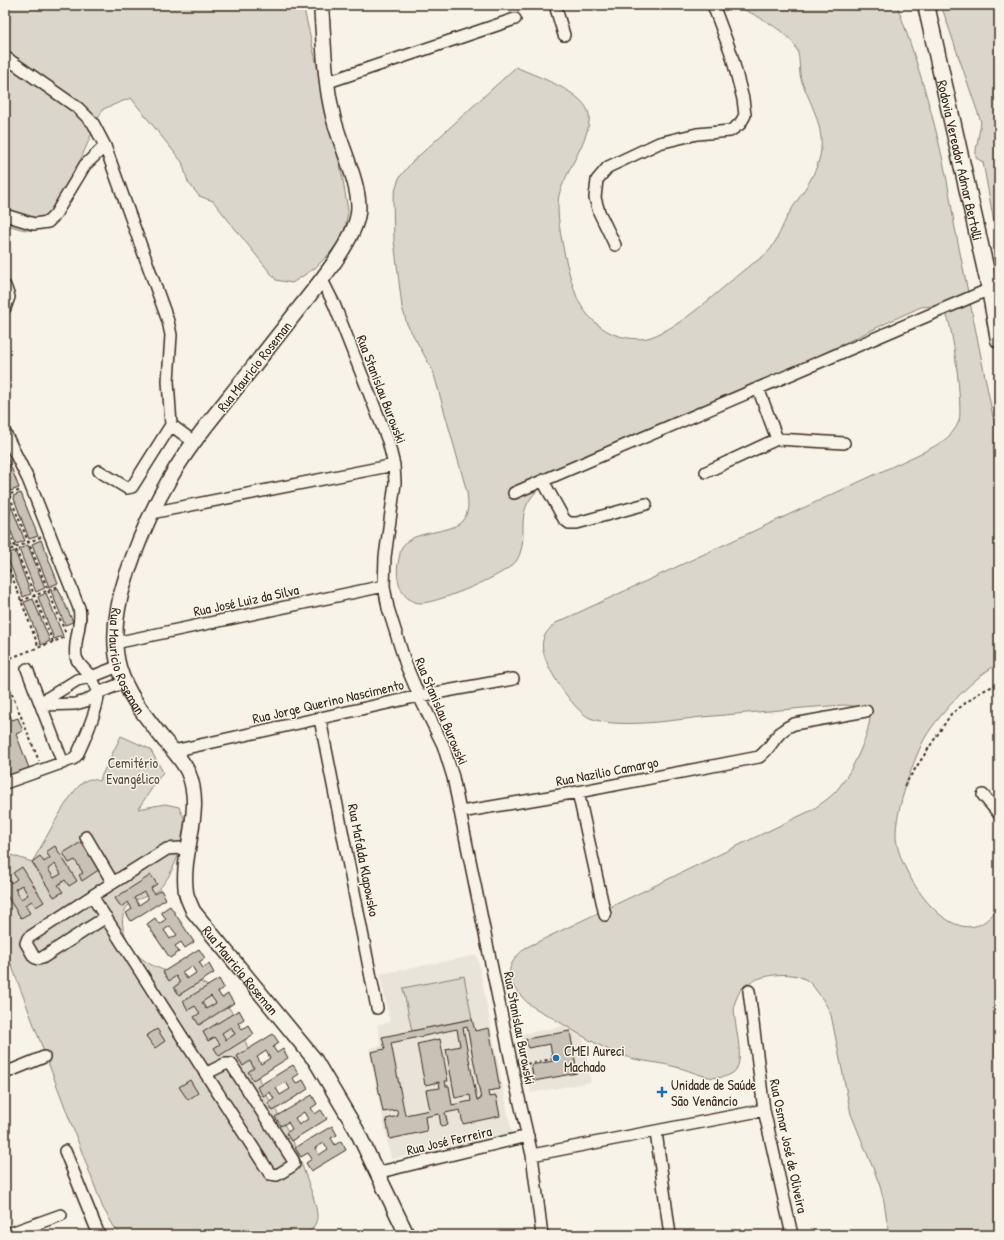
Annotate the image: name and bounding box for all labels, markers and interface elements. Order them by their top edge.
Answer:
street label: Rodovia Vereador Admar Bertolli [934,78,988,242]
street label: Rua Mauricio Roseman [213,317,295,415]
street label: Rua Stanislau Burowski [353,332,411,446]
street label: Rua José Luiz da Silva [192,579,301,620]
street label: Rua Mauricio Roseman [106,607,150,718]
street label: Rua Stanislau Burowski [411,654,473,768]
street label: Rua Jorge Querino Nascimento [250,674,406,729]
street label: Rua Nazilio Camargo [554,752,660,791]
park label: Cemitério Evangélico [106,753,160,789]
street label: Rua Mafalda Klapowsko [343,802,384,918]
street label: Rua Mauricio Roseman [199,921,283,1018]
street label: Rua Stanislau Burowski [500,970,540,1086]
place label: CMEI Aureci Machado [564,1041,625,1076]
marker: CMEI Aureci Machado [551,1053,561,1063]
place label: Unidade de Saúde São Venâncio [671,1075,757,1110]
street label: Rua Osmar José de Oliveira [766,1077,813,1215]
marker: Unidade de Saúde São Venâncio [656,1086,668,1098]
street label: Rua José Ferreira [405,1121,494,1159]

